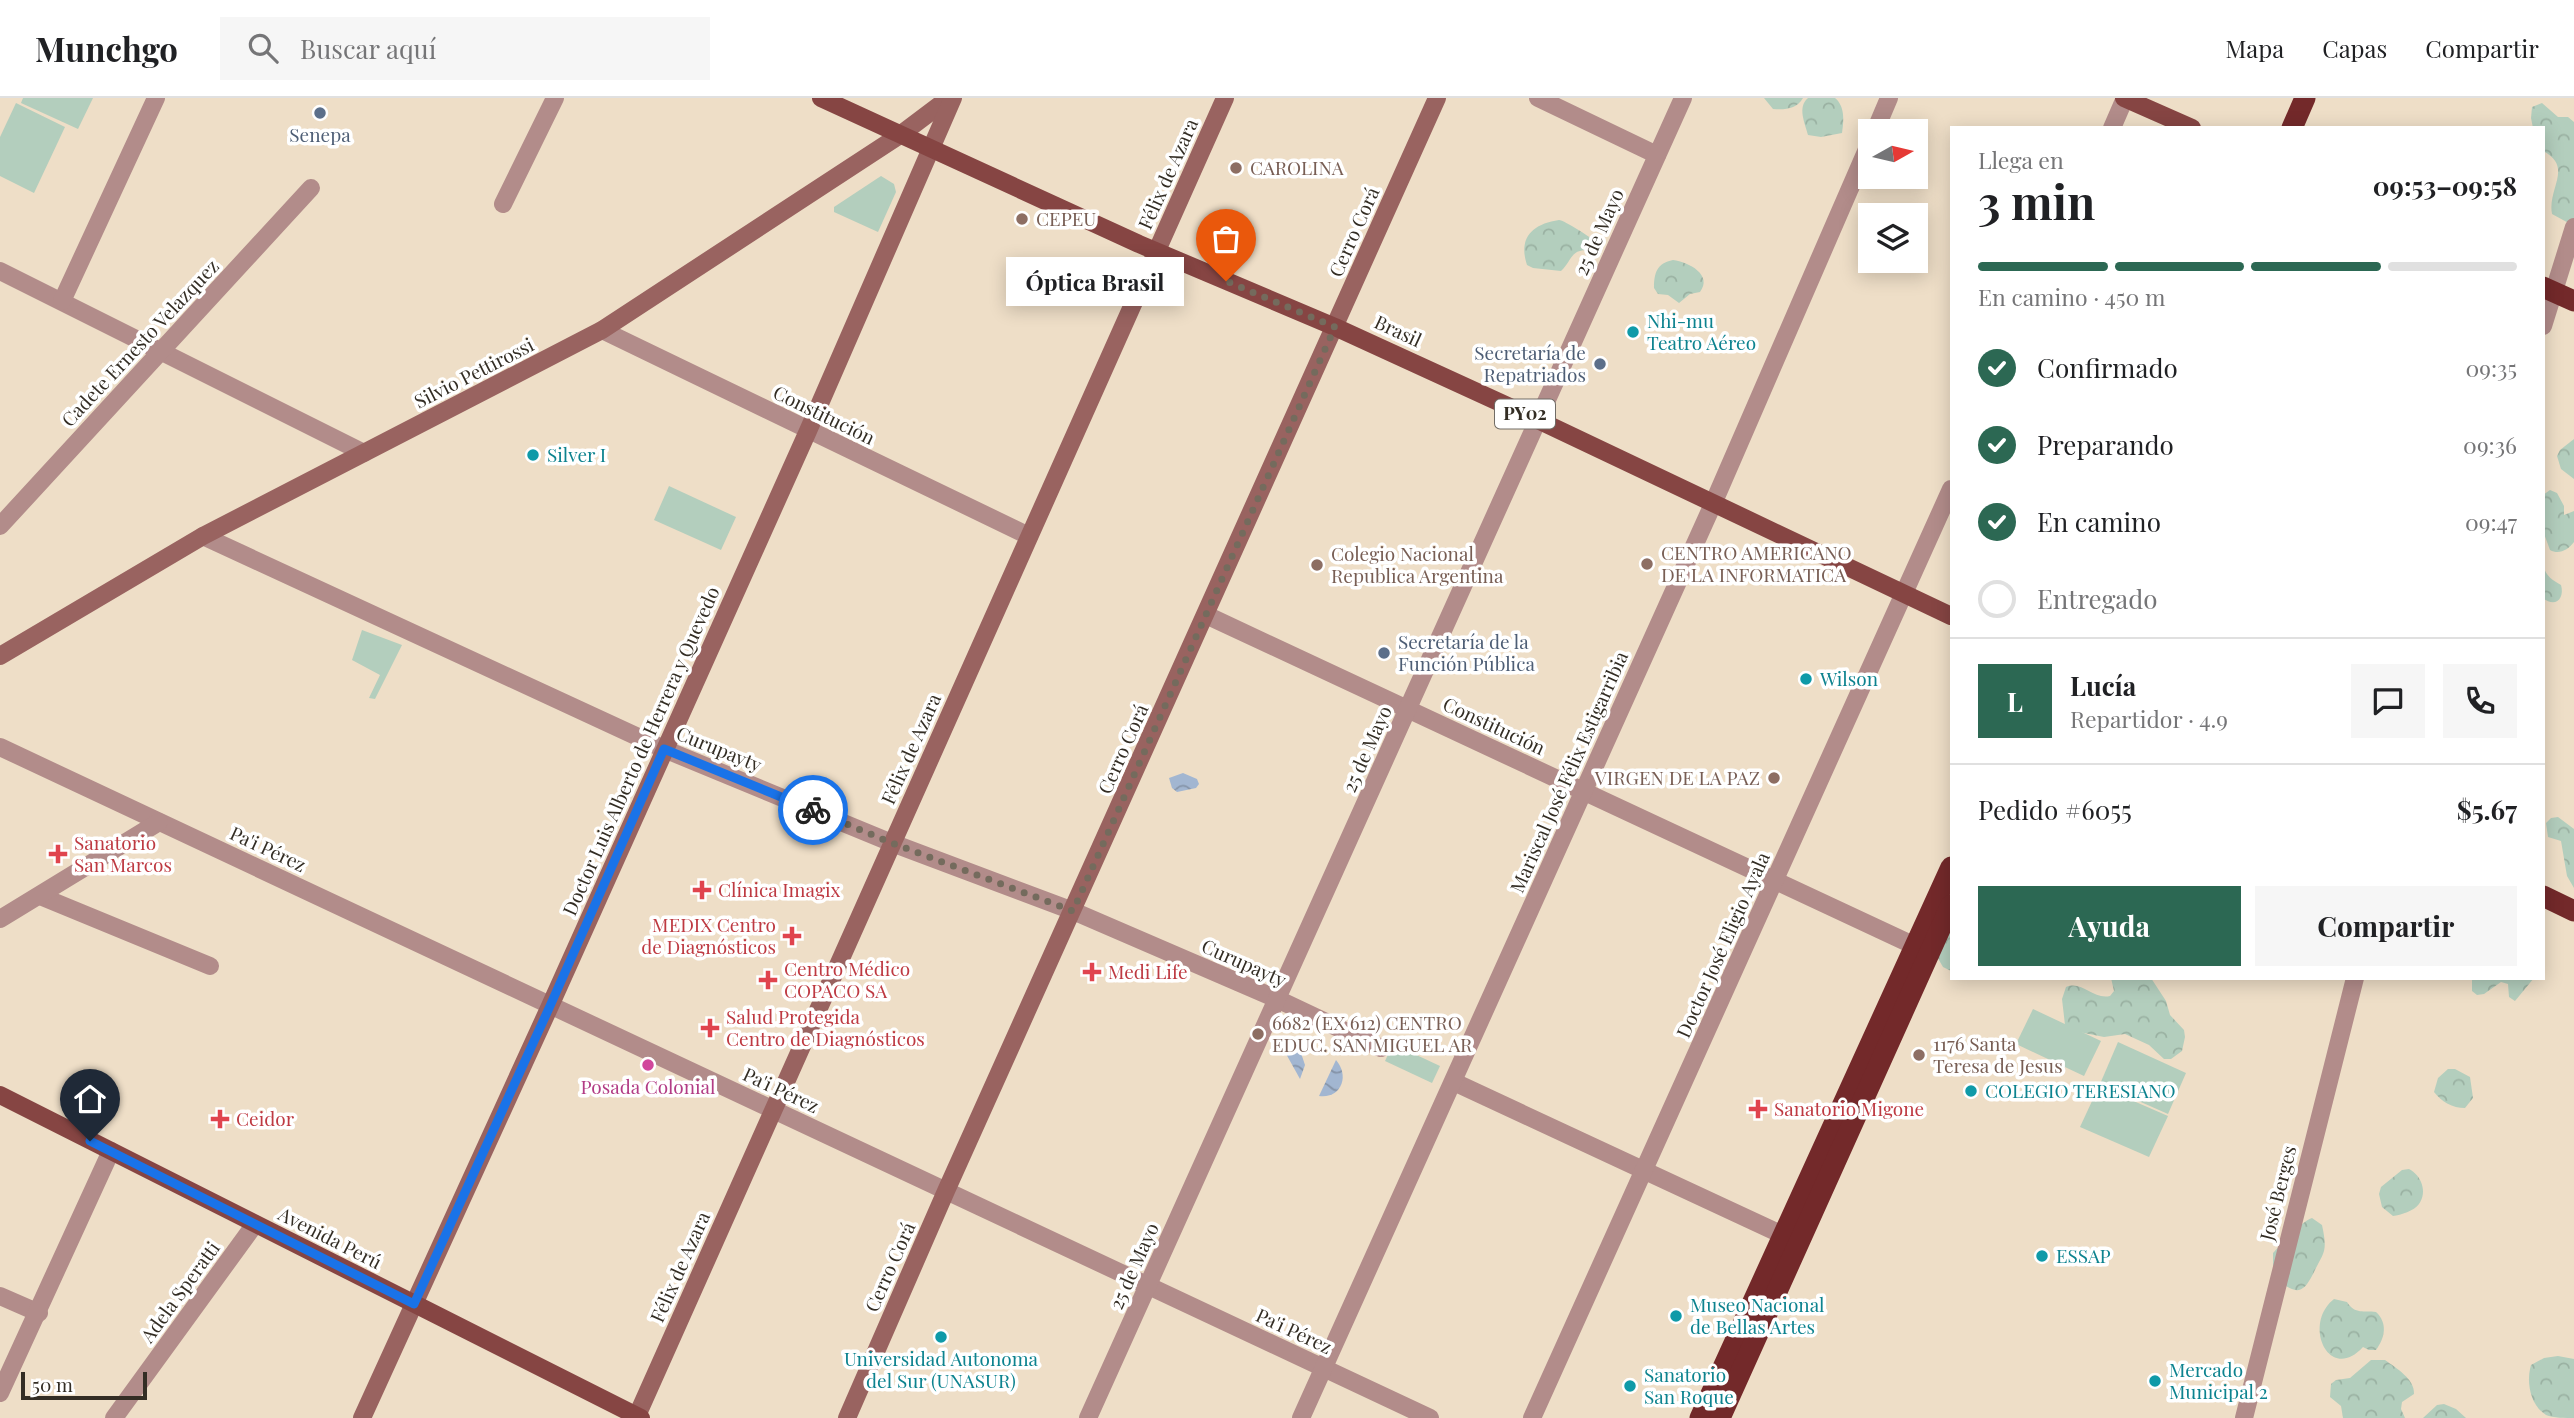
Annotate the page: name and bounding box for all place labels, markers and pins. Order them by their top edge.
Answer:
marker: Senepa [312,105,328,121]
place label: Senepa [289,121,351,147]
place label: CAROLINA [1250,154,1345,180]
marker: CAROLINA [1228,160,1244,176]
place label: CEPEU [1036,205,1096,231]
pin [1196,209,1256,281]
marker: CEPEU [1014,211,1030,227]
callout: Óptica Brasil [1006,256,1184,306]
place label: Nhi-mu Teatro Aéreo [1647,307,1756,355]
marker: Nhi-mu Teatro Aéreo [1625,324,1641,340]
place label: Secretaría de Repatriados [1474,339,1586,387]
marker: Secretaría de Repatriados [1592,356,1608,372]
place label: Silver I [547,441,606,467]
marker: Silver I [525,447,541,463]
place label: CENTRO AMERICANO DE LA INFORMATICA [1661,539,1852,587]
place label: Colegio Nacional Republica Argentina [1331,540,1504,588]
marker: CENTRO AMERICANO DE LA INFORMATICA [1639,556,1655,572]
marker: Colegio Nacional Republica Argentina [1309,557,1325,573]
place label: Secretaría de la Función Pública [1398,628,1535,676]
marker: Secretaría de la Función Pública [1376,645,1392,661]
place label: Wilson [1819,665,1879,691]
marker: Wilson [1798,671,1814,687]
place label: VIRGEN DE LA PAZ [1594,764,1760,790]
marker: VIRGEN DE LA PAZ [1766,770,1782,786]
place label: Sanatorio San Marcos [74,829,172,877]
marker: Sanatorio San Marcos [48,844,68,864]
place label: Clínica Imagix [718,876,841,902]
marker: Clínica Imagix [692,880,712,900]
place label: MEDIX Centro de Diagnósticos [641,911,776,959]
marker: MEDIX Centro de Diagnósticos [782,926,802,946]
place label: Centro Médico COPACO SA [784,955,910,1003]
place label: Medi Life [1108,958,1188,984]
marker: Medi Life [1082,962,1102,982]
marker: Centro Médico COPACO SA [758,970,778,990]
place label: Salud Protegida Centro de Diagnósticos [726,1003,925,1051]
place label: 6682 (EX 612) CENTRO EDUC. SAN MIGUEL AR [1272,1009,1473,1057]
marker: Salud Protegida Centro de Diagnósticos [700,1018,720,1038]
marker: 6682 (EX 612) CENTRO EDUC. SAN MIGUEL AR [1250,1026,1266,1042]
place label: 1176 Santa Teresa de Jesus [1933,1030,2063,1078]
marker: 1176 Santa Teresa de Jesus [1911,1047,1927,1063]
marker: Posada Colonial [640,1057,656,1073]
pin [60,1069,120,1141]
place label: Posada Colonial [580,1073,716,1099]
place label: COLEGIO TERESIANO [1985,1077,2176,1103]
marker: COLEGIO TERESIANO [1963,1083,1979,1099]
place label: Sanatorio Migone [1774,1095,1924,1121]
marker: Sanatorio Migone [1748,1099,1768,1119]
place label: Ceidor [236,1105,295,1131]
marker: Ceidor [210,1109,230,1129]
place label: ESSAP [2056,1242,2111,1268]
marker: ESSAP [2034,1248,2050,1264]
place label: Museo Nacional de Bellas Artes [1690,1291,1825,1339]
marker: Museo Nacional de Bellas Artes [1668,1308,1684,1324]
marker: Universidad Autonoma del Sur (UNASUR) [933,1329,949,1345]
place label: Universidad Autonoma del Sur (UNASUR) [844,1345,1039,1393]
place label: Mercado Municipal 2 [2169,1356,2268,1404]
place label: Sanatorio San Roque [1644,1361,1734,1409]
marker: Mercado Municipal 2 [2147,1373,2163,1389]
marker: Sanatorio San Roque [1622,1378,1638,1394]

